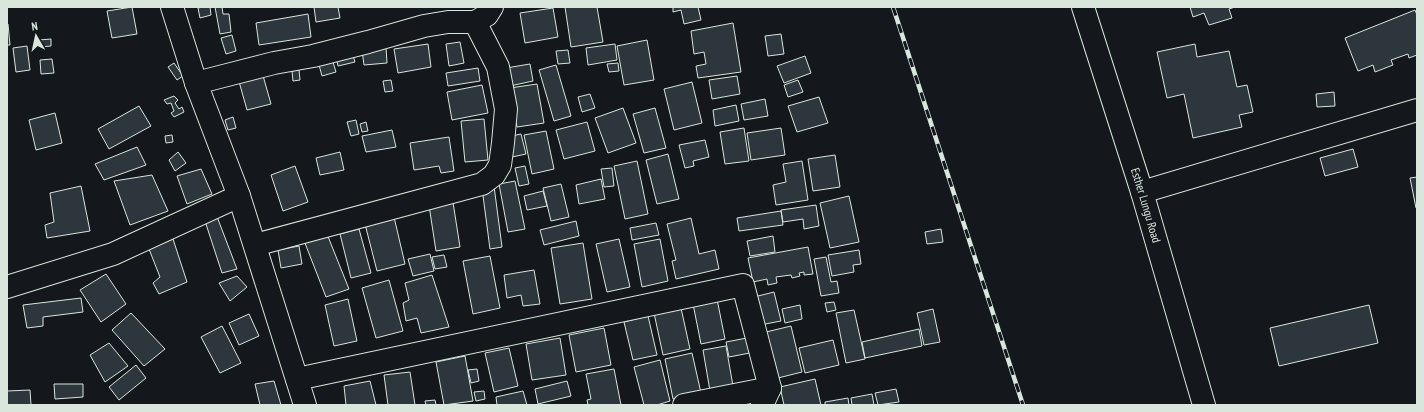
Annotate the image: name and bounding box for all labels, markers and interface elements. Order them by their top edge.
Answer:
north arrow [16,16,56,56]
text: N [30,19,39,34]
street label: Esther Lungu Road [1128,166,1164,244]

